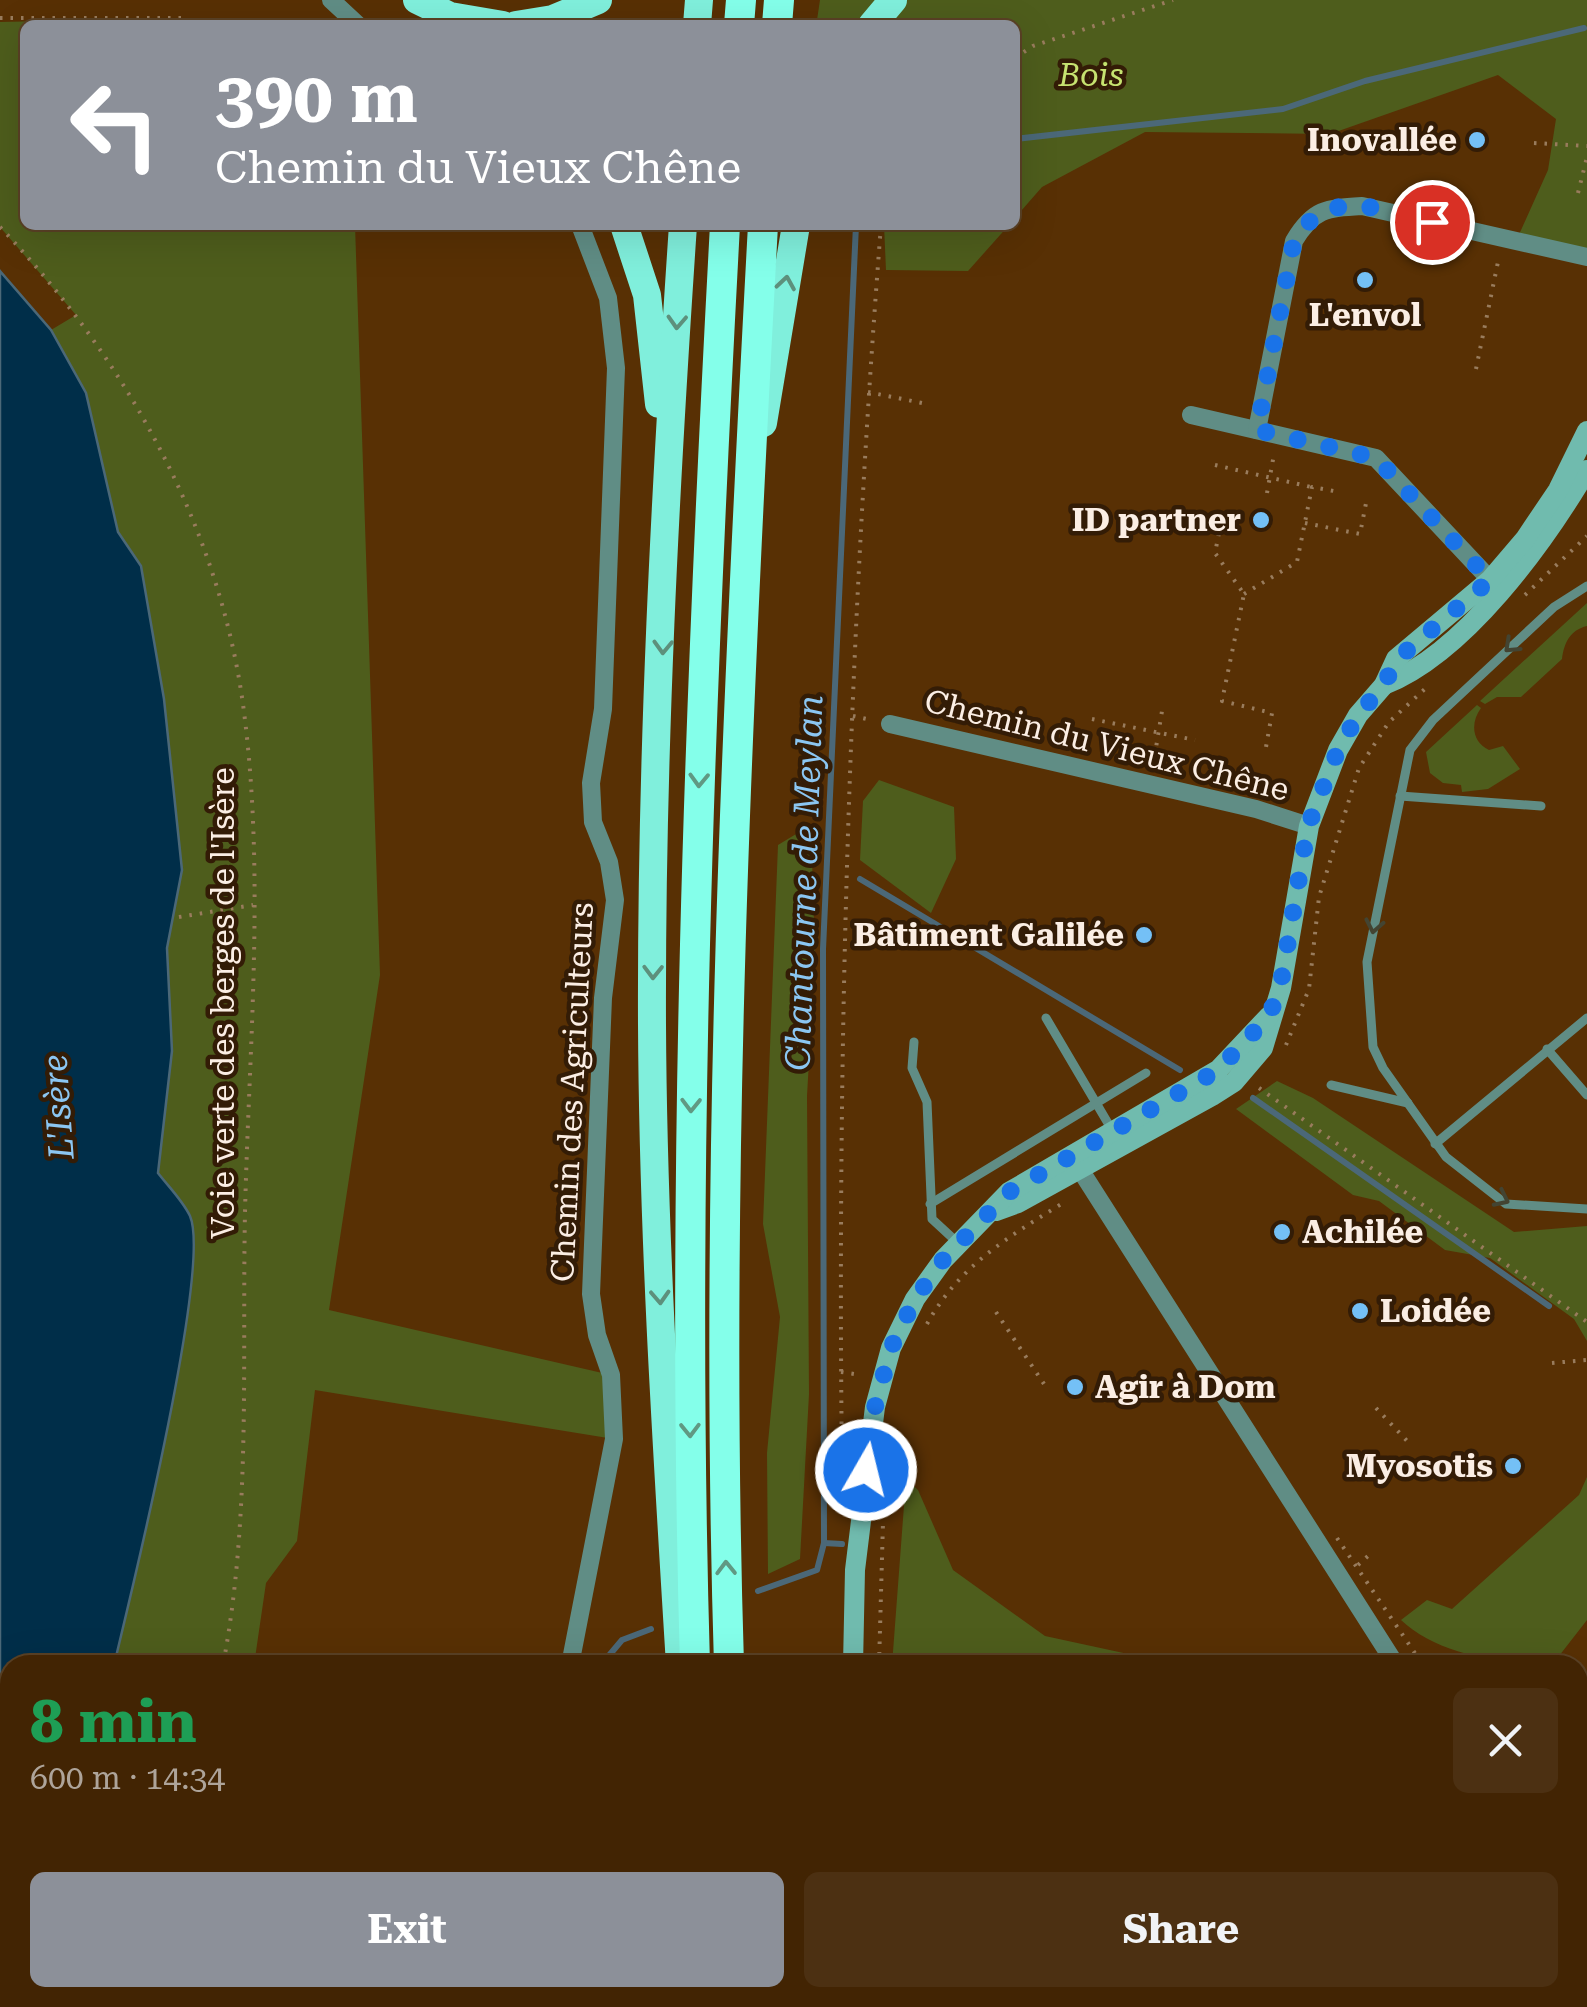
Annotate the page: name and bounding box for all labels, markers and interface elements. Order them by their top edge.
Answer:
park label: Bois [1057,56,1124,94]
text: 390 m [215,57,418,139]
icon: left [50,60,180,190]
place label: Inovallée [1307,121,1457,159]
marker: Inovallée [1466,129,1488,151]
text: Chemin du Vieux Chêne [215,141,741,194]
pin [1390,180,1475,265]
icon: arrive [1405,195,1460,250]
marker: L'envol [1354,269,1376,291]
one-way arrow [775,275,796,292]
place label: L'envol [1309,296,1422,334]
one-way arrow [667,315,688,331]
place label: ID partner [1072,501,1241,539]
marker: ID partner [1250,509,1272,531]
one-way arrow [1505,634,1523,652]
one-way arrow [652,640,673,655]
street label: Chemin du Vieux Chêne [921,681,1293,809]
water label: Chantourne de Meylan [777,694,832,1072]
street label: Voie verte des berges de l'Isère [204,767,242,1239]
one-way arrow [689,772,710,788]
street label: Chemin des Agriculteurs [543,901,601,1283]
place label: Bâtiment Galilée [853,916,1124,954]
one-way arrow [1364,918,1385,934]
marker: Bâtiment Galilée [1133,924,1155,946]
one-way arrow [642,964,664,980]
water label: L'Isère [34,1053,83,1162]
one-way arrow [680,1098,702,1113]
one-way arrow [1491,1187,1509,1207]
place label: Achilée [1302,1213,1423,1251]
marker: Achilée [1271,1221,1293,1243]
one-way arrow [649,1289,670,1305]
place label: Loidée [1380,1292,1491,1330]
marker: Loidée [1349,1300,1371,1322]
place label: Agir à Dom [1095,1368,1276,1406]
marker: Agir à Dom [1064,1376,1086,1398]
position arrow [814,1418,918,1522]
one-way arrow [679,1422,701,1438]
place label: Myosotis [1346,1447,1493,1485]
marker: Myosotis [1502,1455,1524,1477]
one-way arrow [715,1559,737,1574]
text: 8 min [30,1686,197,1757]
button: close [1453,1688,1558,1793]
text: 600 m · 14:34 [30,1759,225,1797]
button: Exit [30,1872,784,1987]
button: Share [804,1872,1558,1987]

